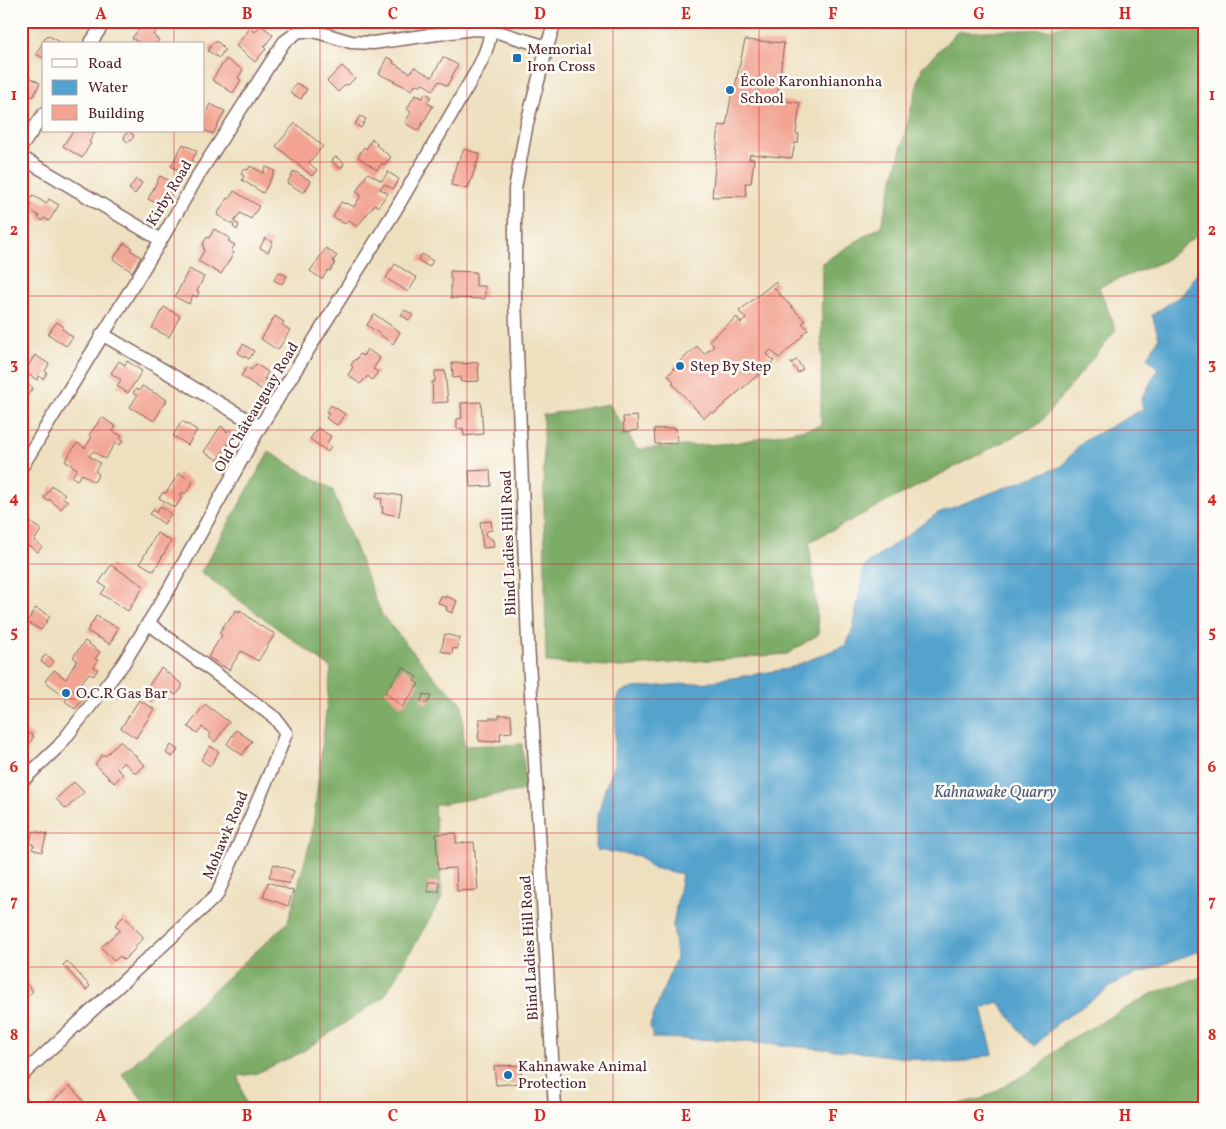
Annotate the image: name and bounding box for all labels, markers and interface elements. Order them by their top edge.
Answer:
text: A [95,4,107,26]
text: B [242,4,253,26]
text: C [388,4,398,26]
text: D [534,4,546,26]
text: E [681,4,691,26]
text: F [828,4,838,26]
text: G [973,4,985,26]
text: H [1119,4,1131,26]
place label: Memorial Iron Cross [527,40,595,78]
legend [42,42,205,132]
marker: Memorial Iron Cross [511,52,523,64]
text: Road [88,54,122,75]
place label: École Karonhianonha School [740,72,882,110]
text: Water [88,78,128,99]
marker: École Karonhianonha School [724,84,736,96]
text: 1 [11,85,17,107]
text: 1 [1209,85,1215,107]
text: Building [88,104,145,125]
street label: Kirby Road [142,157,198,231]
text: 2 [10,220,18,242]
text: 2 [1208,220,1216,242]
street label: Old Châteauguay Road [210,339,305,477]
text: 3 [10,354,18,376]
text: 3 [1208,354,1216,376]
place label: Step By Step [690,357,771,378]
marker: Step By Step [674,360,686,372]
street label: Blind Ladies Hill Road [496,470,523,616]
text: 4 [9,488,19,510]
text: 4 [1207,488,1217,510]
text: 5 [10,622,18,644]
text: 5 [1208,622,1216,644]
place label: O.C.R Gas Bar [76,684,167,705]
marker: O.C.R Gas Bar [60,687,72,699]
text: 6 [10,757,19,779]
text: 6 [1208,757,1217,779]
water label: Kahnawake Quarry [934,782,1056,804]
street label: Mohawk Road [198,788,254,883]
street label: Blind Ladies Hill Road [516,875,545,1021]
text: 7 [10,891,18,913]
text: 7 [1208,891,1216,913]
text: 8 [10,1025,18,1047]
text: 8 [1208,1025,1216,1047]
place label: Kahnawake Animal Protection [518,1057,647,1095]
marker: Kahnawake Animal Protection [502,1069,514,1081]
text: A [95,1106,107,1128]
text: B [242,1106,253,1128]
text: C [388,1106,398,1128]
text: D [534,1106,546,1128]
text: E [681,1106,691,1128]
text: F [828,1106,838,1128]
text: G [973,1106,985,1128]
text: H [1119,1106,1131,1128]

